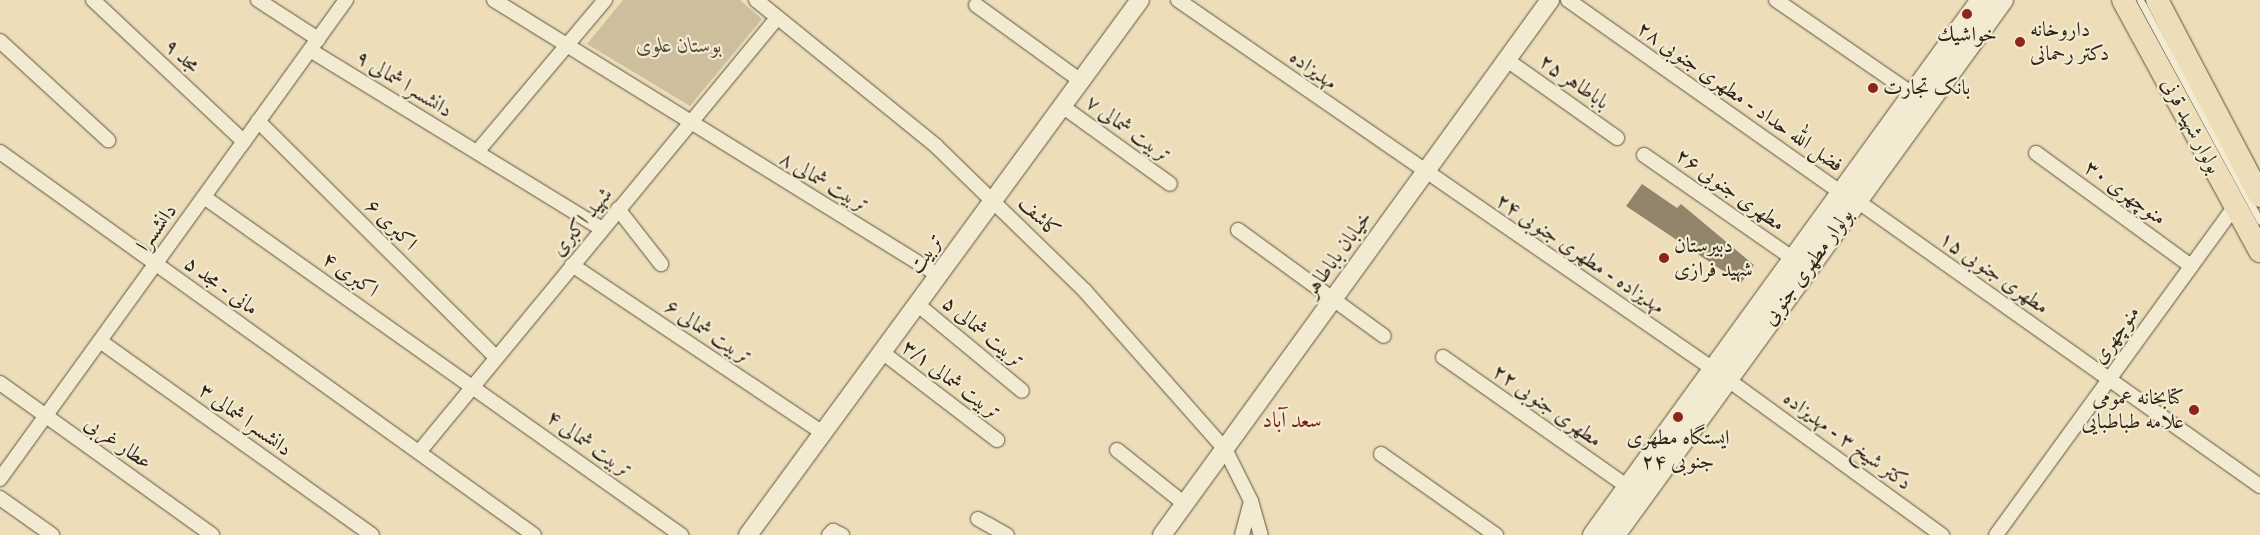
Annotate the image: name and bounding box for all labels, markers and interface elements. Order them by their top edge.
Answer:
marker: خواشيك [1961,8,1973,20]
street label: فضل الله حداد - مطهری جنوبی ۲۸ [1632,16,1848,178]
place label: داروخانه دکتر رحمانی [2030,17,2109,67]
place label: خواشيك [1937,22,1997,48]
street label: مجد ۹ [159,33,205,79]
park label: بوستان علوی [636,33,722,59]
marker: داروخانه دکتر رحمانی [2014,36,2026,48]
street label: دانشسرا شمالی ۹ [351,44,457,124]
street label: مهدیزاده [1284,45,1342,95]
street label: باباطاهر ۲۵ [1534,49,1614,115]
street label: بولوار شهید قرنی [2155,74,2227,178]
place label: بانک تجارت [1883,75,1970,101]
marker: بانک تجارت [1867,82,1879,94]
street label: تربیت شمالی ۷ [1081,90,1175,168]
street label: مطهری جنوبی ۲۶ [1670,143,1790,237]
street label: تربیت شمالی ۸ [775,146,873,218]
street label: منوچهری ۳۰ [2079,155,2171,231]
street label: شهید اکبری [546,182,618,262]
street label: مهدیزاده - مطهری جنوبی ۲۴ [1491,188,1669,320]
street label: کاشف [1013,191,1065,243]
street label: اکبری ۶ [360,194,422,256]
street label: دانشسرا [131,199,183,257]
street label: بولوار مطهری جنوبی [1757,204,1859,330]
street label: خیابان باباطاهر [1298,206,1378,302]
street label: مطهری جنوبی ۱۵ [1934,226,2054,320]
street label: تربیت [903,229,949,279]
place label: دبیرستان شهید فرازی [1674,233,1753,283]
street label: اکبری ۴ [317,247,383,303]
street label: مانی - مجد ۵ [179,251,263,321]
marker: دبیرستان شهید فرازی [1658,252,1670,264]
street label: تربیت شمالی ۵ [937,291,1029,373]
street label: تربیت شمالی ۶ [660,294,756,370]
street label: منوچهری [2086,301,2146,369]
street label: تربیت شمالی ۳/۱ [897,335,1005,425]
street label: مطهری جنوبی ۲۲ [1487,359,1607,453]
street label: دانشسرا شمالی ۳ [194,378,296,462]
place label: کتابخانه عمومی علامه طباطبایی [2082,385,2184,435]
street label: دکتر شیخ ۳ - مهدیزاده [1778,386,1916,496]
marker: کتابخانه عمومی علامه طباطبایی [2188,404,2200,416]
street label: تربیت شمالی ۴ [542,405,636,483]
district label: سعد آباد [1262,408,1322,434]
street label: عطار غربی [79,411,157,475]
marker: ایستگاه مطهری جنوبی ۲۴ [1672,411,1684,423]
place label: ایستگاه مطهری جنوبی ۲۴ [1626,425,1730,475]

